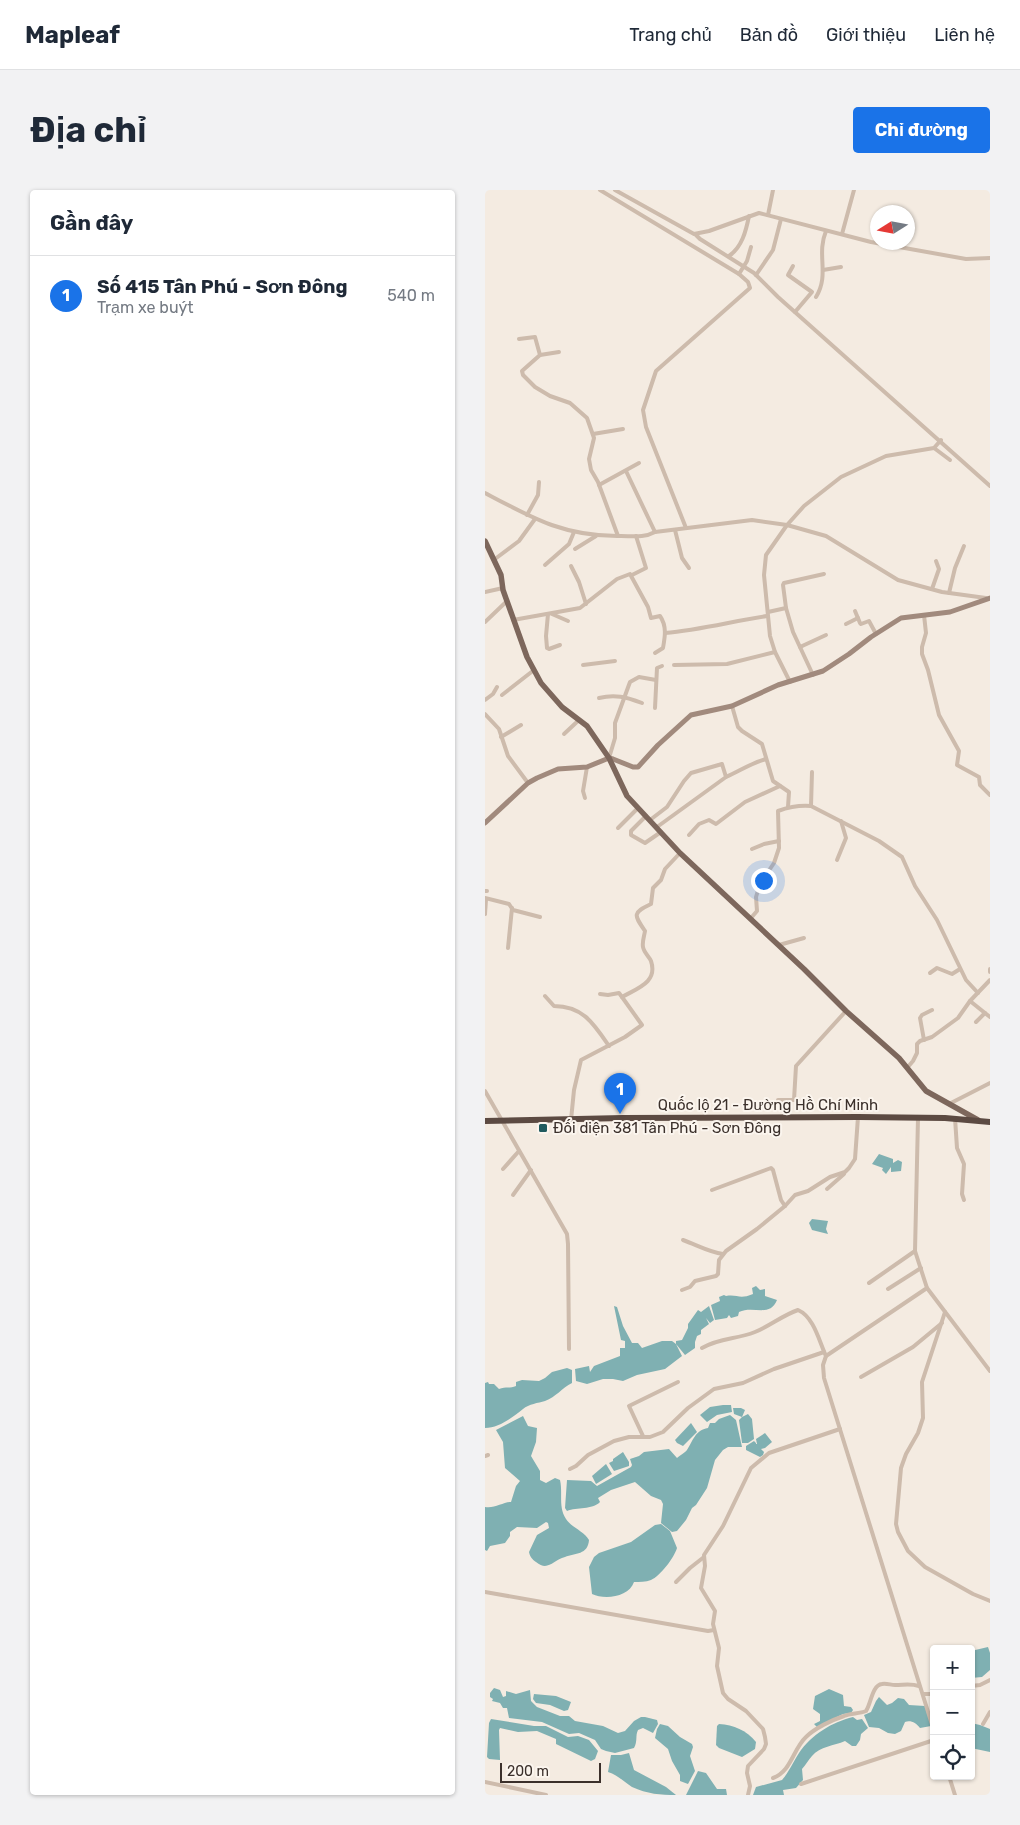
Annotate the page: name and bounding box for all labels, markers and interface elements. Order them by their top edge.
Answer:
text: Mapleaf [25,21,120,49]
text: Trang chủ [629,24,712,46]
text: Bản đồ [740,24,798,46]
text: Giới thiệu [826,24,906,46]
text: Liên hệ [934,24,995,46]
button: Chỉ đường [853,107,990,153]
text: Địa chỉ [30,109,147,151]
north arrow [870,205,915,250]
text: Gần đây [50,210,133,235]
text: Số 415 Tân Phú - Sơn Đông [97,275,348,298]
text: 1 [62,286,70,305]
text: 540 m [387,286,435,305]
text: Trạm xe buýt [97,298,194,317]
your location [751,868,777,894]
pin: 1 [604,1073,636,1114]
street label: Quốc lộ 21 - Đường Hồ Chí Minh [658,1096,878,1114]
place label: Đối diện 381 Tân Phú - Sơn Đông [553,1119,781,1137]
marker: Đối diện 381 Tân Phú - Sơn Đông [537,1122,549,1134]
map controls [930,1645,975,1780]
button: + [930,1645,975,1690]
button: − [930,1690,975,1735]
button: locate [930,1735,975,1780]
scale bar [500,1760,601,1783]
text: 200 m [507,1763,549,1780]

